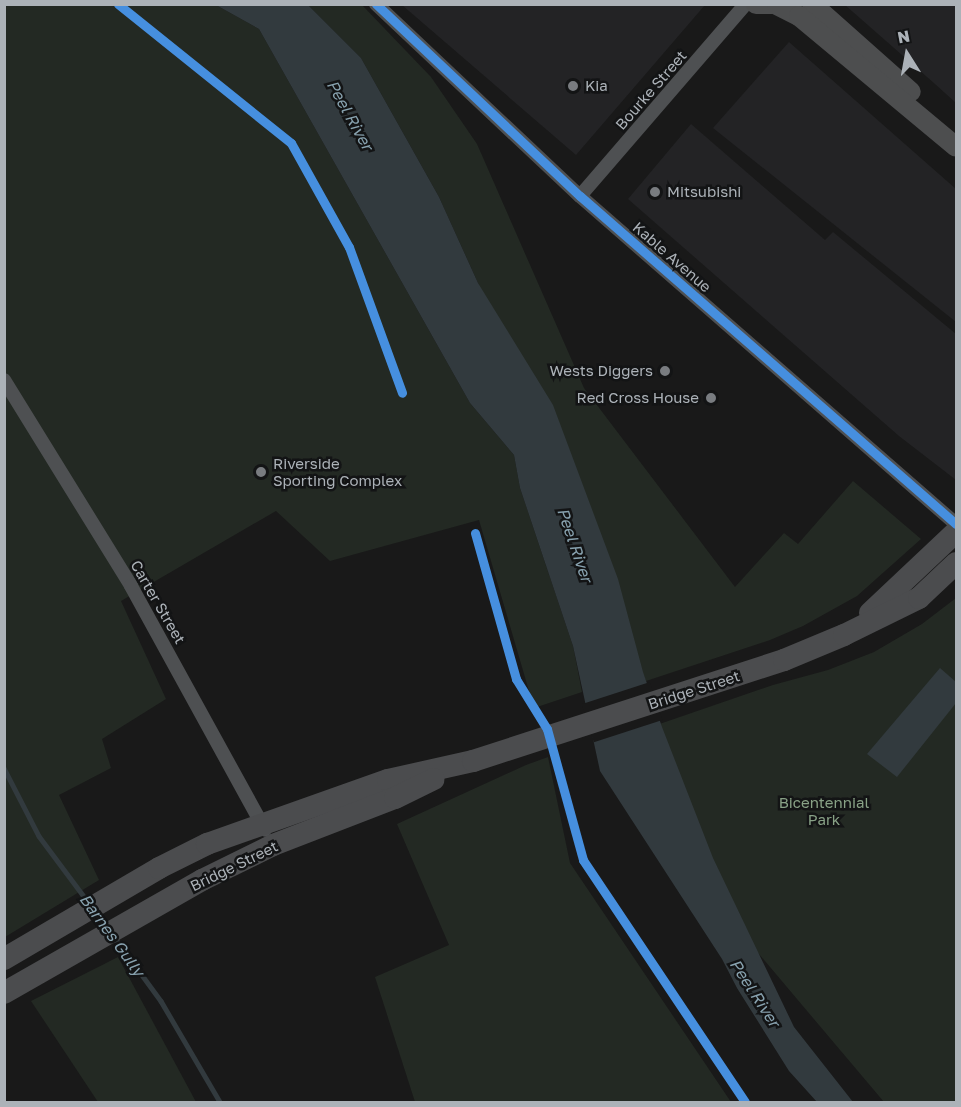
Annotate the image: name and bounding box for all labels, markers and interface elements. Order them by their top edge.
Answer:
north arrow [877,24,937,84]
text: N [896,25,911,47]
street label: Bourke Street [612,47,690,133]
water label: Peel River [323,77,377,153]
place label: Kia [585,77,608,95]
marker: Kia [566,79,580,93]
place label: Mitsubishi [667,183,741,201]
marker: Mitsubishi [648,185,662,199]
street label: Kable Avenue [629,218,715,296]
place label: Wests Diggers [549,362,653,380]
marker: Wests Diggers [658,364,672,378]
place label: Red Cross House [577,389,699,407]
marker: Red Cross House [704,391,718,405]
place label: Riverside Sporting Complex [273,454,402,489]
marker: Riverside Sporting Complex [254,465,268,479]
water label: Peel River [553,505,597,585]
street label: Carter Street [127,557,189,647]
street label: Bridge Street [646,667,742,713]
park label: Bicentennial Park [779,793,869,828]
street label: Bridge Street [187,837,281,895]
water label: Barnes Gully [76,890,148,980]
water label: Peel River [726,955,784,1031]

